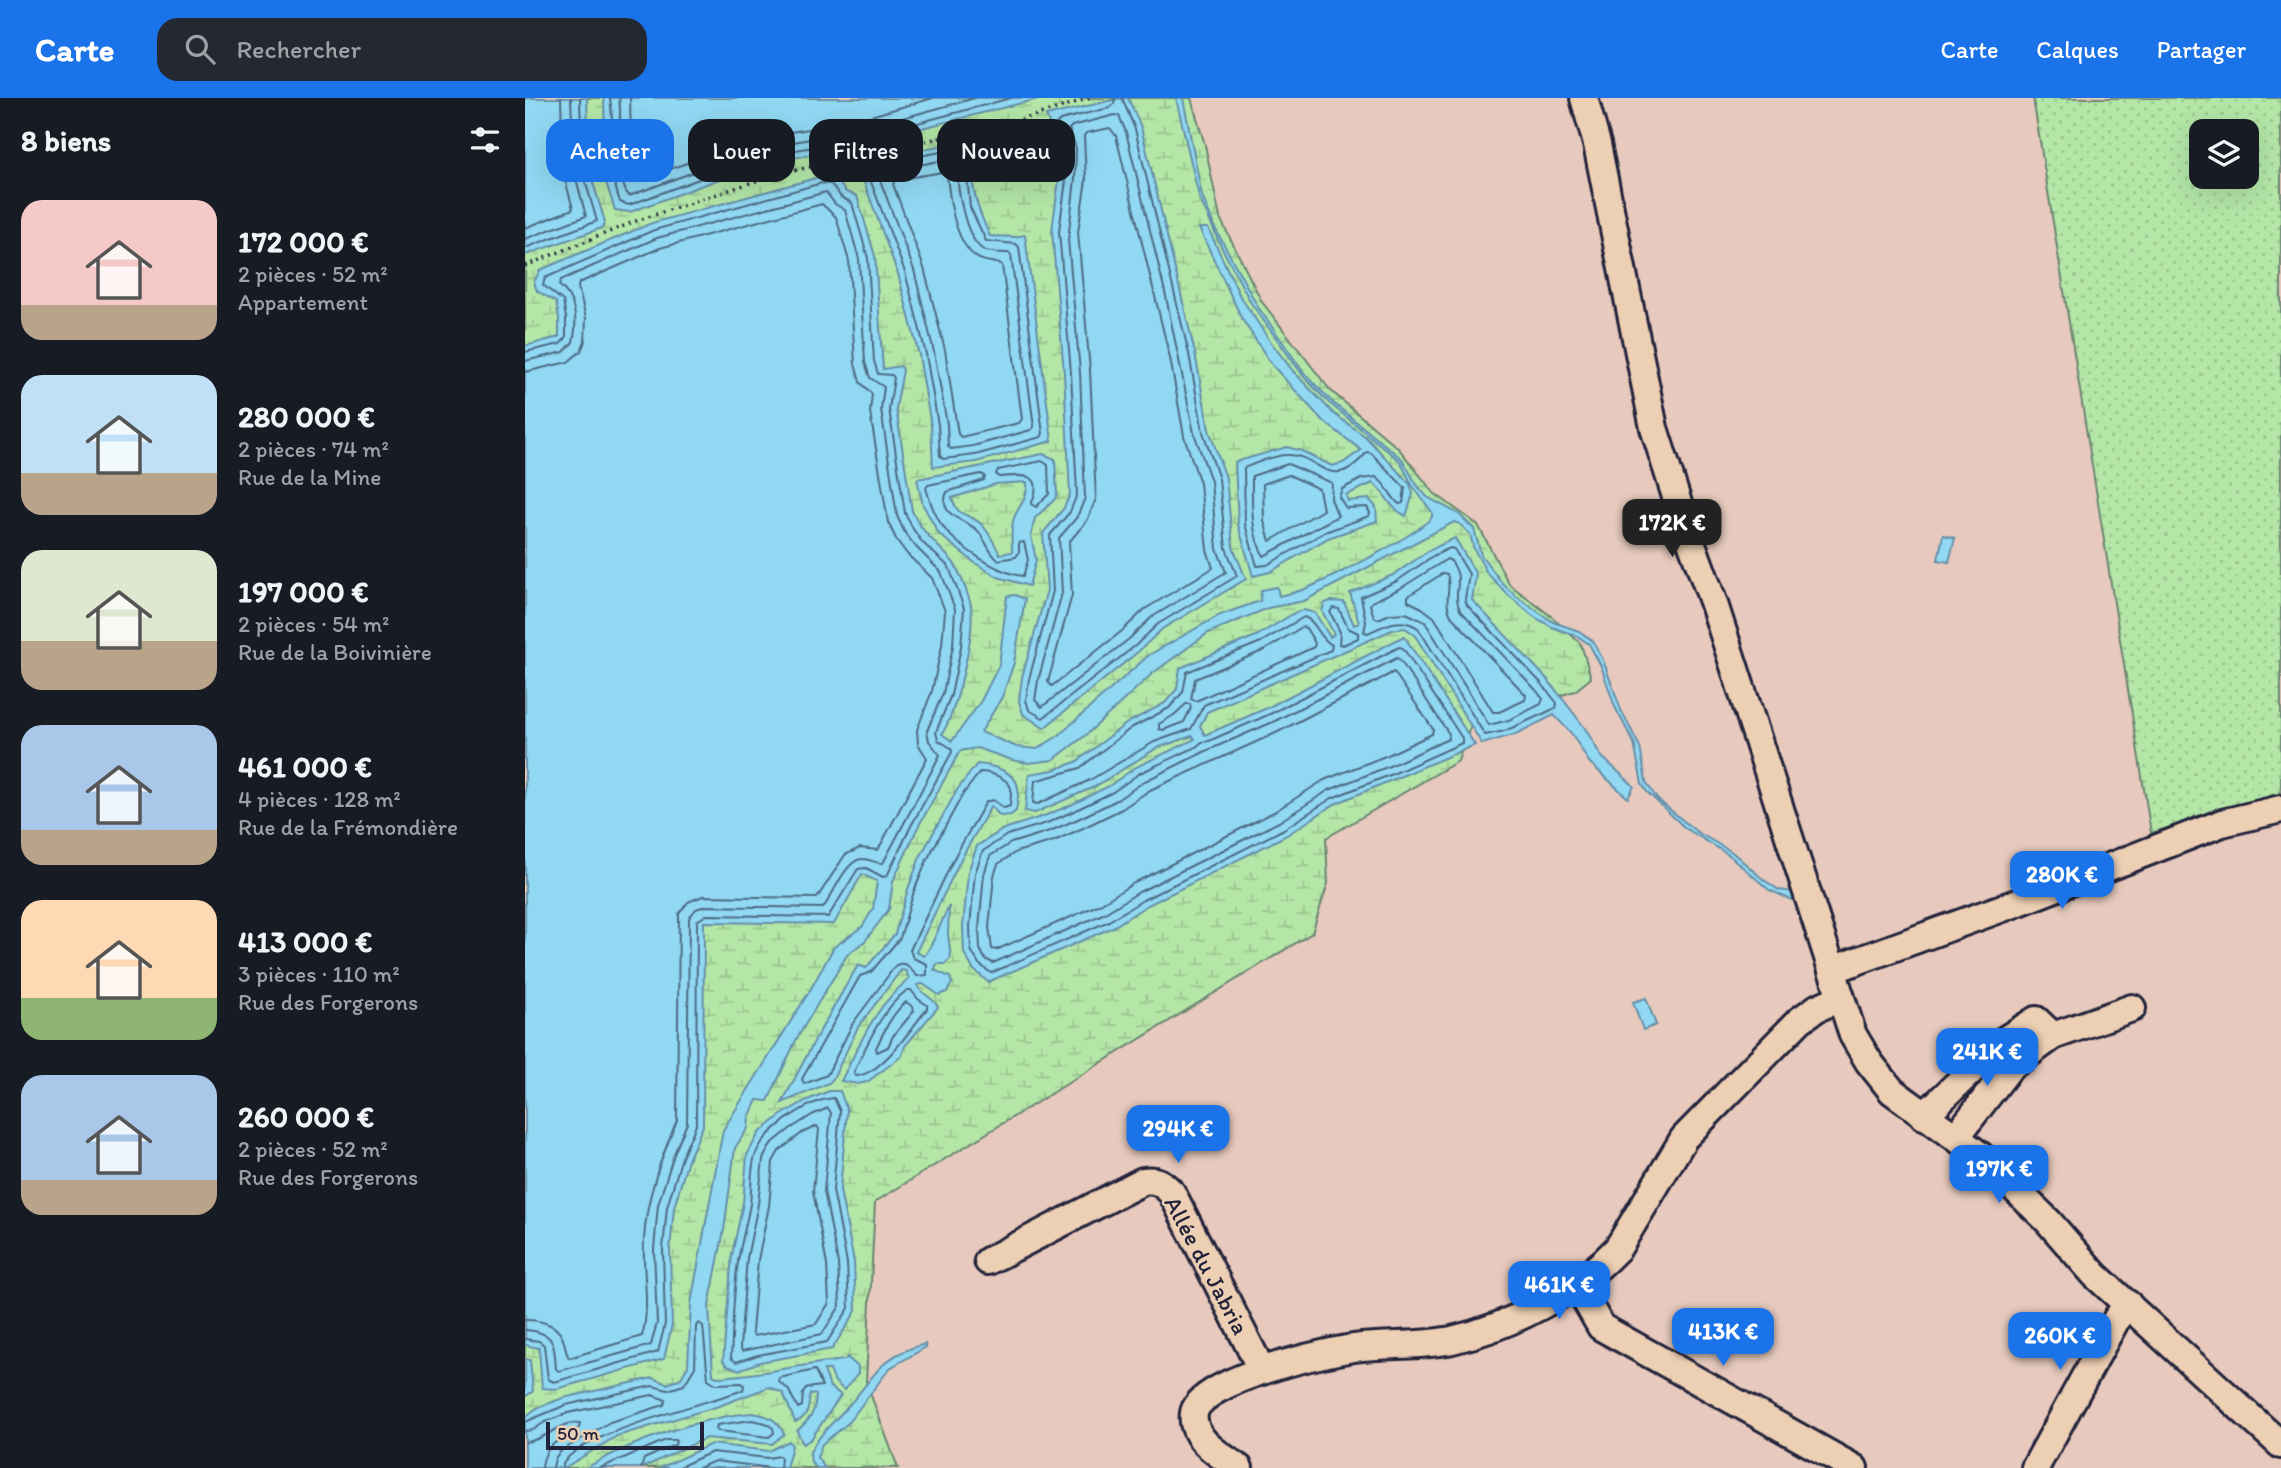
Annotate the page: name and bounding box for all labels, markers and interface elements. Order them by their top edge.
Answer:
search box [157,18,647,81]
text: Carte [35,30,115,69]
icon: search [181,30,219,68]
text: Rechercher [237,33,361,65]
text: Carte [1941,35,1998,64]
text: Calques [2036,35,2119,64]
text: Partager [2157,35,2246,64]
chip: Acheter [546,119,674,182]
chip: Louer [688,119,795,182]
chip: Filtres [809,119,923,182]
chip: Nouveau [937,119,1075,182]
map controls [2189,119,2259,189]
button: layers [2189,119,2259,189]
icon: filters [466,121,504,159]
text: 8 biens [21,122,111,159]
text: 172 000 € [238,223,369,260]
icon: home [77,228,161,312]
text: 2 pièces · 52 m² [238,260,388,288]
text: Appartement [238,288,368,316]
text: 280 000 € [238,398,375,435]
icon: home [77,403,161,487]
text: 2 pièces · 74 m² [238,435,389,463]
text: Rue de la Mine [238,463,381,491]
pin: 172K € [1615,500,1729,559]
text: 172K € [1638,508,1706,536]
text: 197 000 € [238,573,369,610]
icon: home [77,578,161,662]
text: 2 pièces · 54 m² [238,610,390,638]
text: Rue de la Boivinière [238,638,432,666]
text: 461 000 € [238,748,372,785]
icon: home [77,753,161,837]
text: 4 pièces · 128 m² [238,785,401,813]
text: Rue de la Frémondière [238,813,458,841]
pin: 280K € [2005,852,2119,911]
text: 280K € [2026,860,2098,888]
text: 413 000 € [238,923,372,960]
icon: home [77,928,161,1012]
text: 3 pièces · 110 m² [238,960,400,988]
text: Rue des Forgerons [238,988,418,1016]
pin: 241K € [1930,1028,2044,1088]
text: 241K € [1952,1037,2022,1065]
text: 260 000 € [238,1098,374,1135]
icon: home [77,1103,161,1187]
pin: 294K € [1121,1105,1235,1165]
text: 294K € [1143,1114,1213,1142]
text: 2 pièces · 52 m² [238,1135,388,1163]
pin: 197K € [1942,1146,2056,1205]
text: 197K € [1965,1154,2033,1182]
text: Rue des Forgerons [238,1163,418,1191]
street label: Allée du Jabria [1158,1191,1256,1339]
pin: 461K € [1502,1262,1616,1321]
text: 461K € [1524,1270,1594,1298]
pin: 413K € [1666,1308,1780,1368]
pin: 260K € [2003,1312,2117,1372]
text: 413K € [1688,1317,1758,1345]
text: 260K € [2024,1321,2096,1349]
scale bar [546,1419,703,1451]
text: 50 m [557,1422,599,1445]

